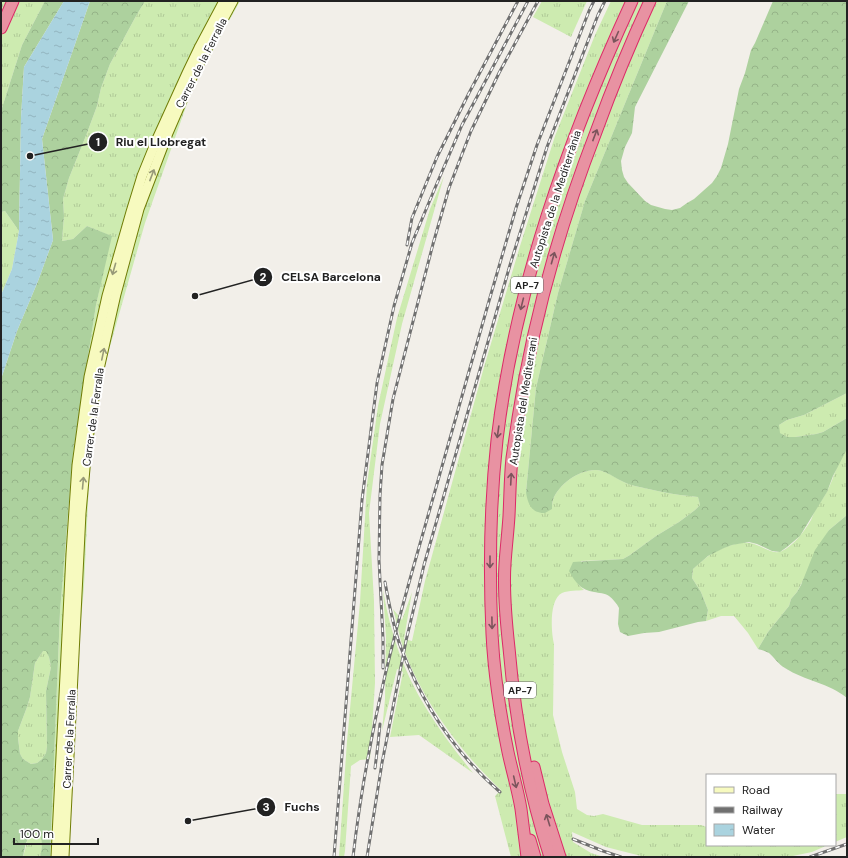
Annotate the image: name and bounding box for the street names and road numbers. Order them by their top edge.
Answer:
street label: Carrer de la Ferralla [172,16,230,110]
street label: Autopista de la Mediterrània [526,128,584,270]
road number: AP-7 [511,277,543,293]
street label: Autopista del Mediterrani [506,336,540,466]
street label: Carrer de la Ferralla [79,367,107,467]
road number: AP-7 [504,682,536,698]
street label: Carrer de la Ferralla [59,689,79,789]

